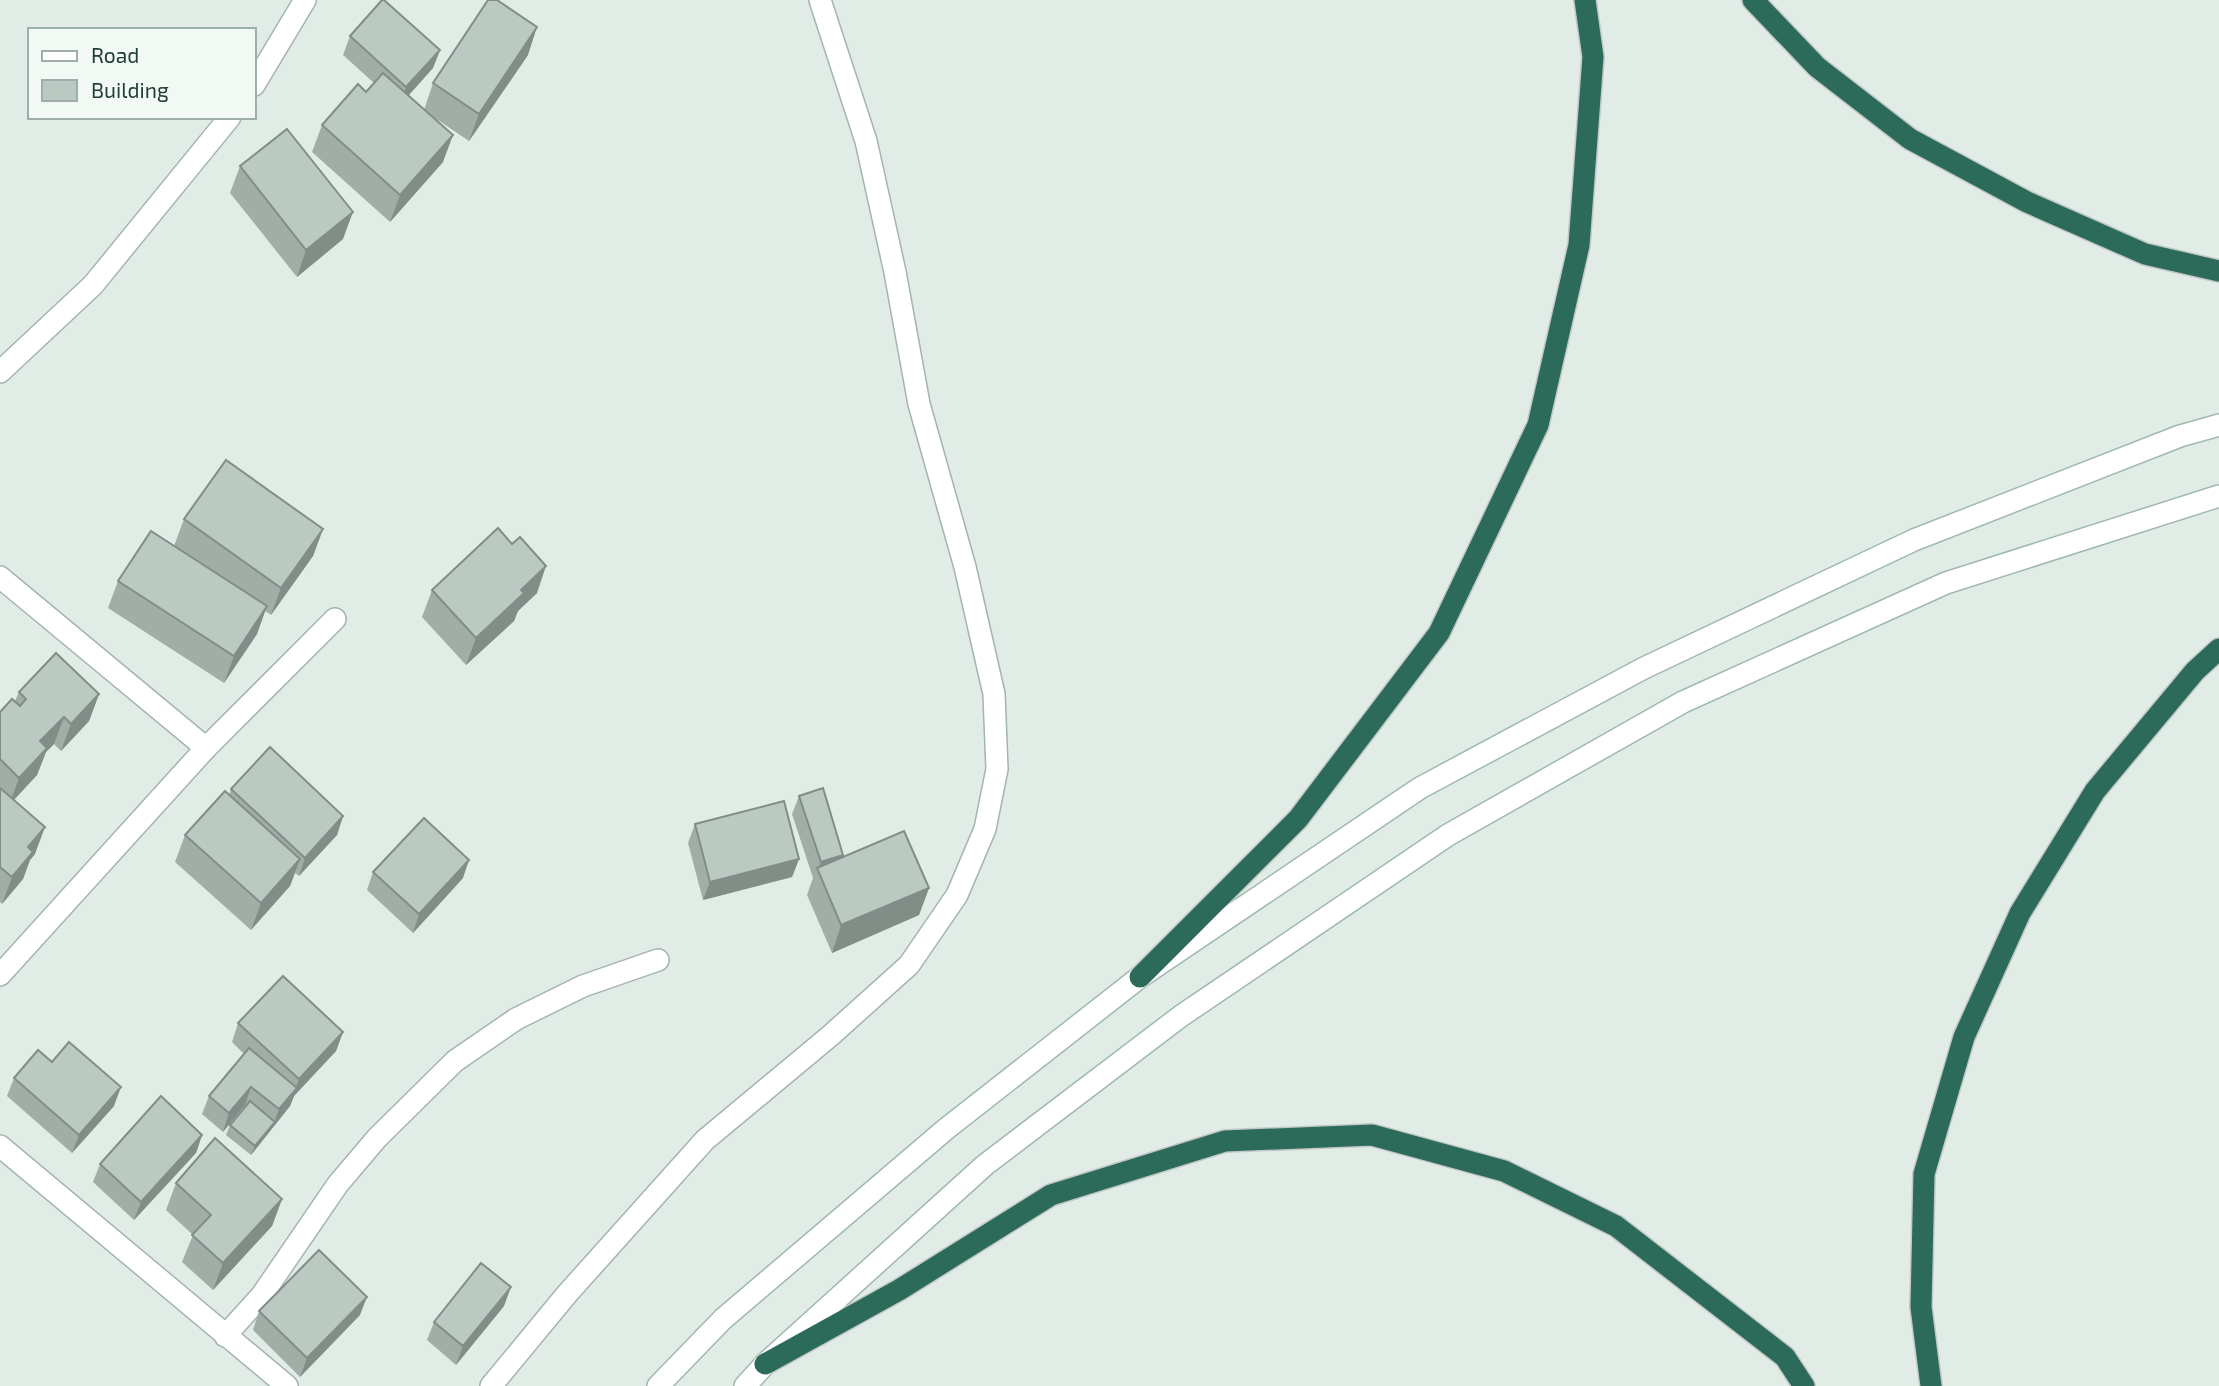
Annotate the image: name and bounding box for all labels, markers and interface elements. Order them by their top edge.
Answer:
legend [28,28,256,119]
text: Road [91,42,139,67]
text: Building [91,77,169,102]

